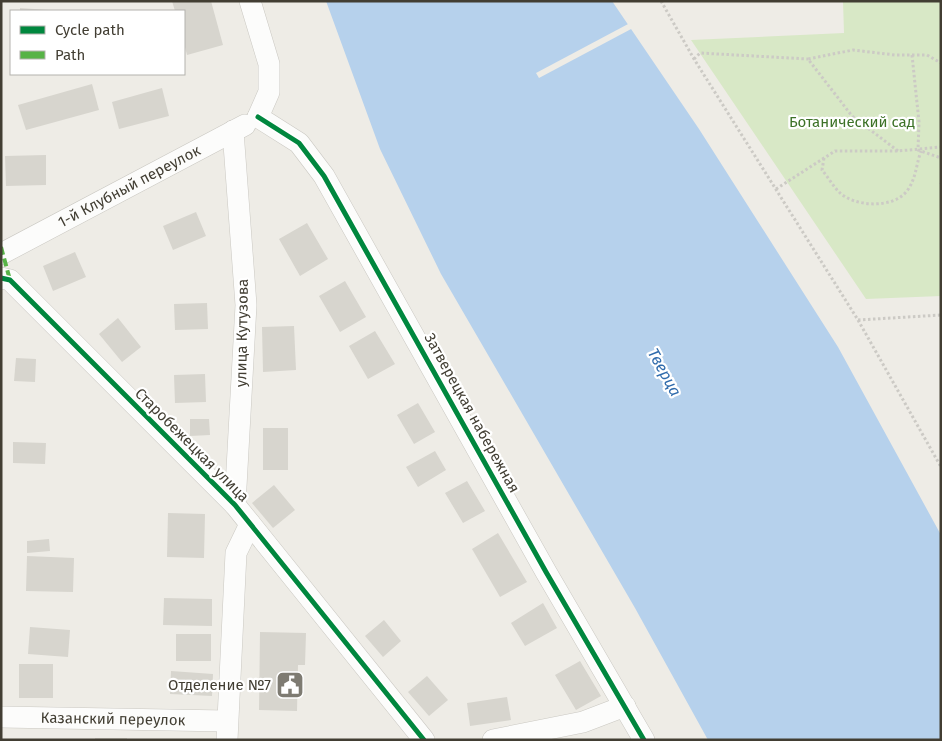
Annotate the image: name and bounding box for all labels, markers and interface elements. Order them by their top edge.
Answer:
legend [10,10,185,75]
text: Cycle path [55,21,125,39]
text: Path [55,46,85,64]
park label: Ботанический сад [789,113,915,131]
street label: 1-й Клубный переулок [55,141,204,231]
street label: улица Кутузова [232,279,252,387]
street label: Затверецкая набережная [421,330,523,496]
water label: Тверца [644,345,685,399]
street label: Старобежецкая улица [131,384,253,506]
public building icon: Отделение №7 [275,670,305,700]
place label: Отделение №7 [168,676,271,694]
street label: Казанский переулок [40,709,186,729]

